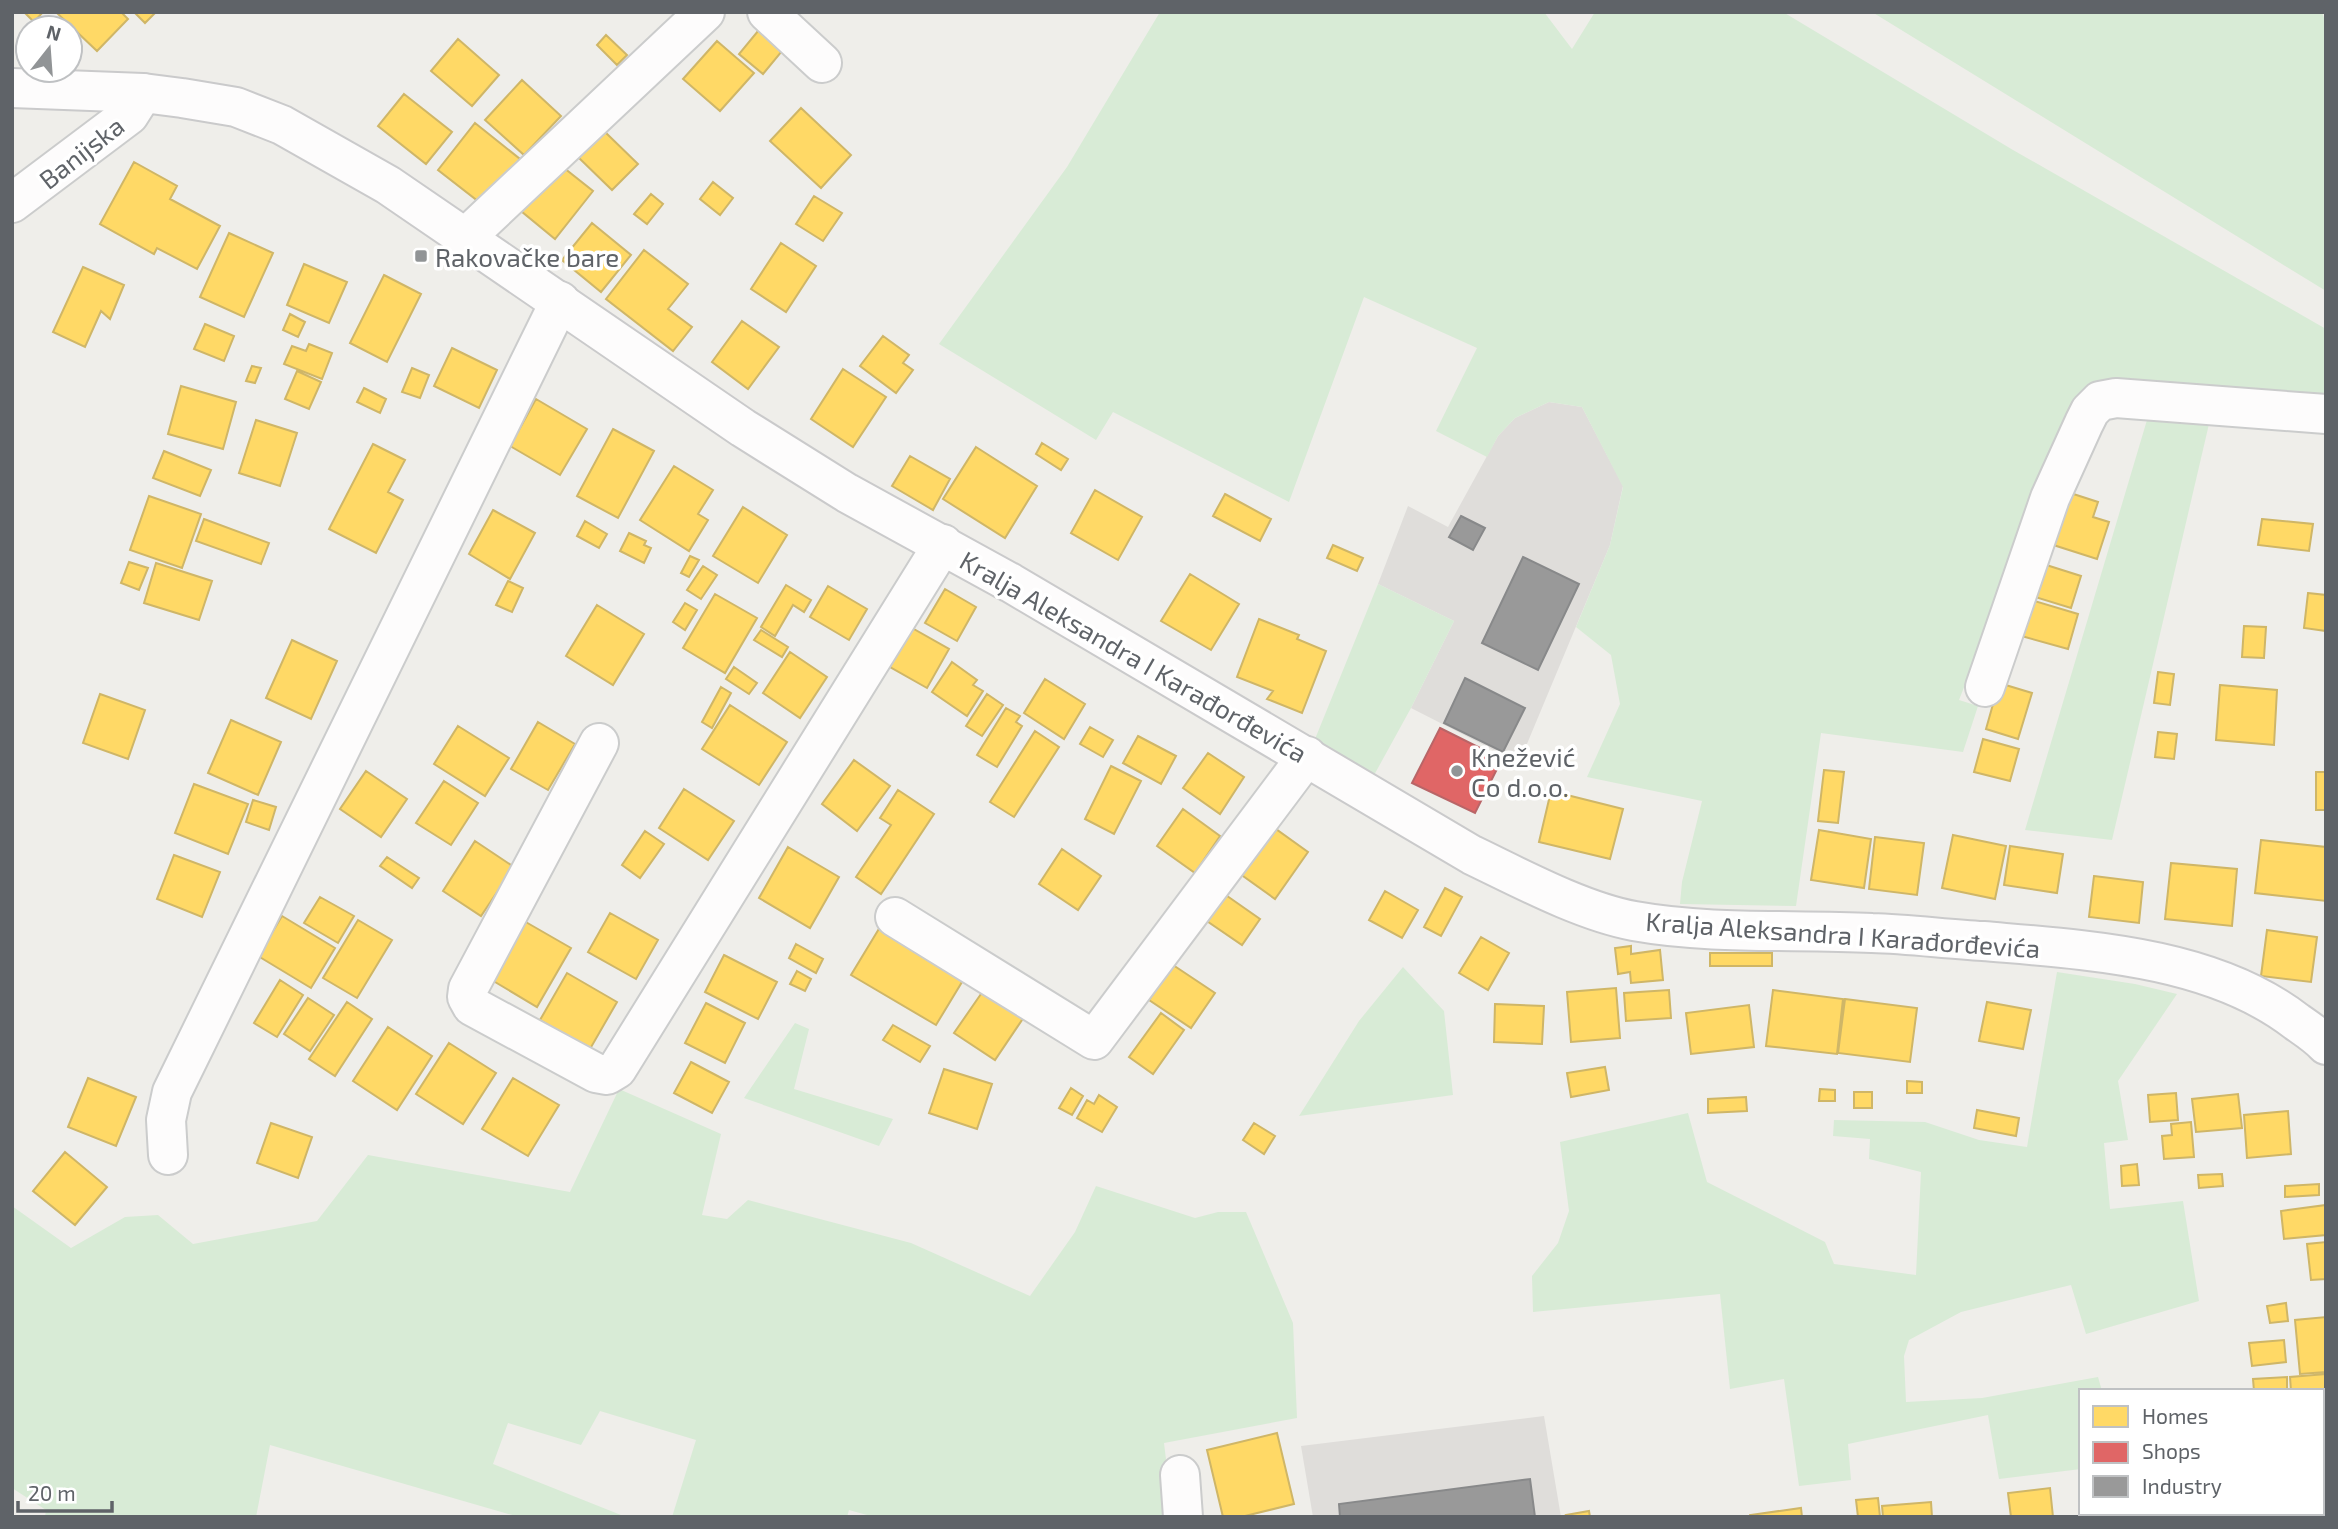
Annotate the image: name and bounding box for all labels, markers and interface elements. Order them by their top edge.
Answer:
north arrow [14,14,84,84]
text: N [44,19,64,45]
street label: Banijska [32,109,130,195]
place label: Rakovačke bare [435,241,619,272]
marker: Rakovačke bare [413,248,429,264]
street label: Kralja Aleksandra I Karađorđevića [955,544,1313,768]
place label: Knežević Co d.o.o. [1471,741,1576,802]
marker: Knežević Co d.o.o. [1449,763,1465,779]
street label: Kralja Aleksandra I Karađorđevića [1645,905,2041,963]
legend [2079,1389,2324,1515]
text: Homes [2142,1403,2208,1428]
text: Shops [2142,1438,2201,1463]
scale bar [18,1470,112,1514]
text: Industry [2142,1473,2222,1498]
text: 20 m [28,1480,76,1505]

